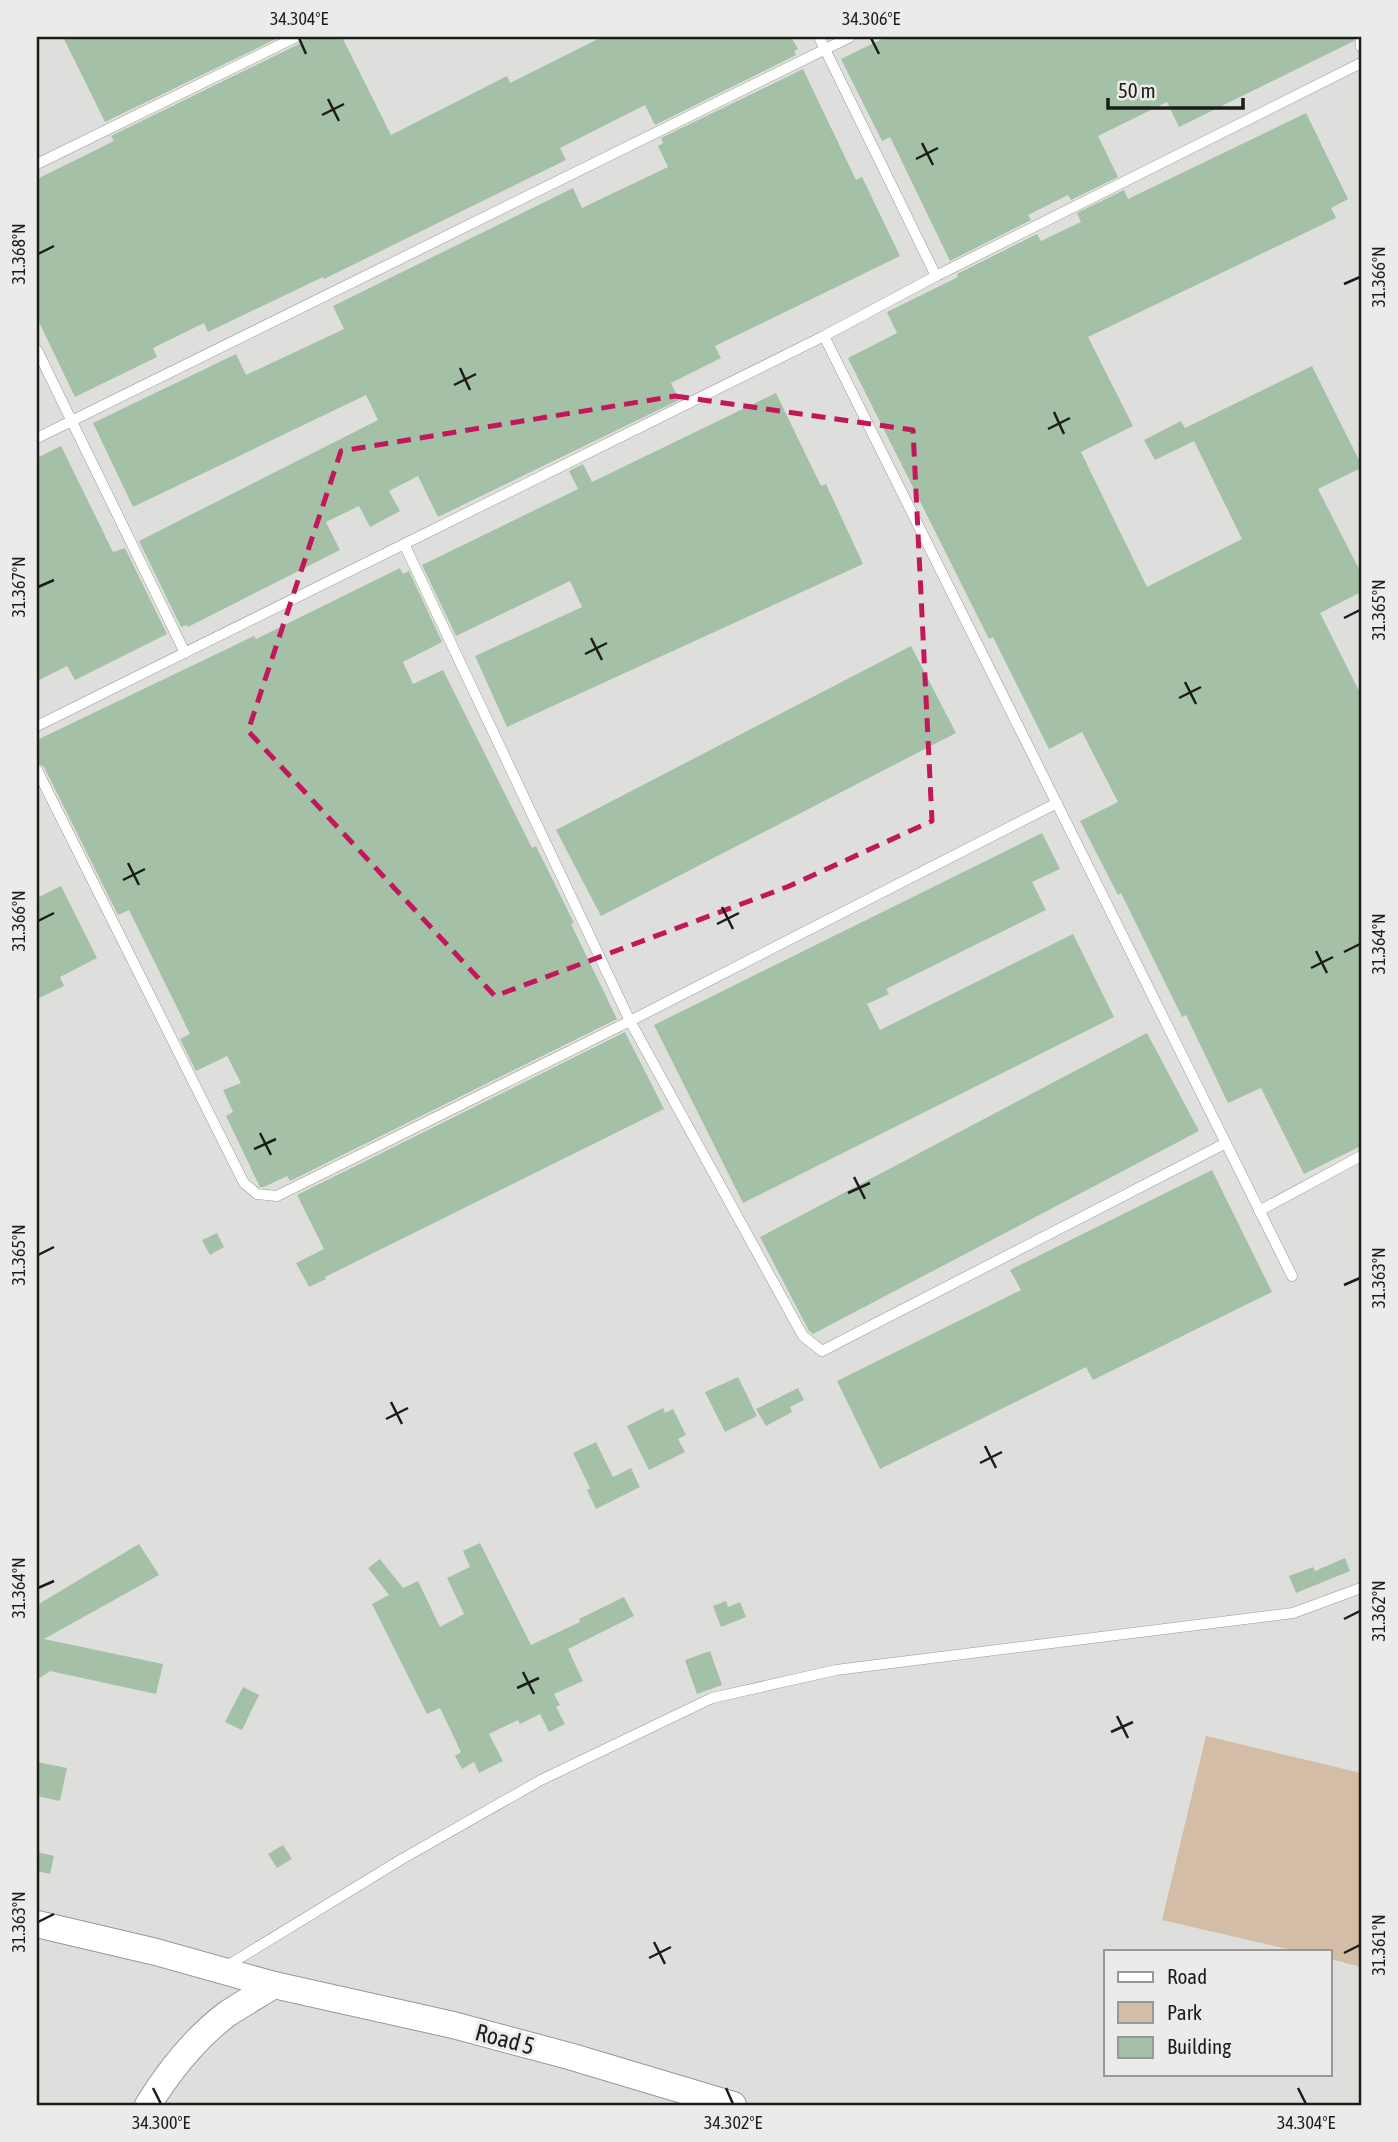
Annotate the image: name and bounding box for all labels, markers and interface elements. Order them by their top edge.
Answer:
text: 34.304°E [270,8,328,29]
text: 34.306°E [842,8,900,29]
scale bar [1108,66,1242,110]
text: 50 m [1118,78,1156,102]
text: 31.368°N [8,223,29,285]
text: 31.366°N [1368,246,1389,308]
text: 31.367°N [8,556,29,618]
text: 31.365°N [1368,579,1389,641]
text: 31.366°N [8,890,29,952]
text: 31.364°N [1368,913,1389,975]
text: 31.365°N [8,1224,29,1286]
text: 31.363°N [1368,1247,1389,1309]
text: 31.364°N [8,1557,29,1619]
text: 31.362°N [1368,1580,1389,1642]
text: 31.363°N [8,1891,29,1953]
text: 31.361°N [1368,1914,1389,1976]
legend [1104,1950,1332,2076]
text: Road [1167,1964,1207,1988]
text: Park [1167,2000,1202,2024]
street label: Road 5 [472,2018,538,2060]
text: Building [1167,2034,1231,2058]
text: 34.300°E [132,2112,190,2133]
text: 34.302°E [704,2112,762,2133]
text: 34.304°E [1277,2112,1335,2133]

